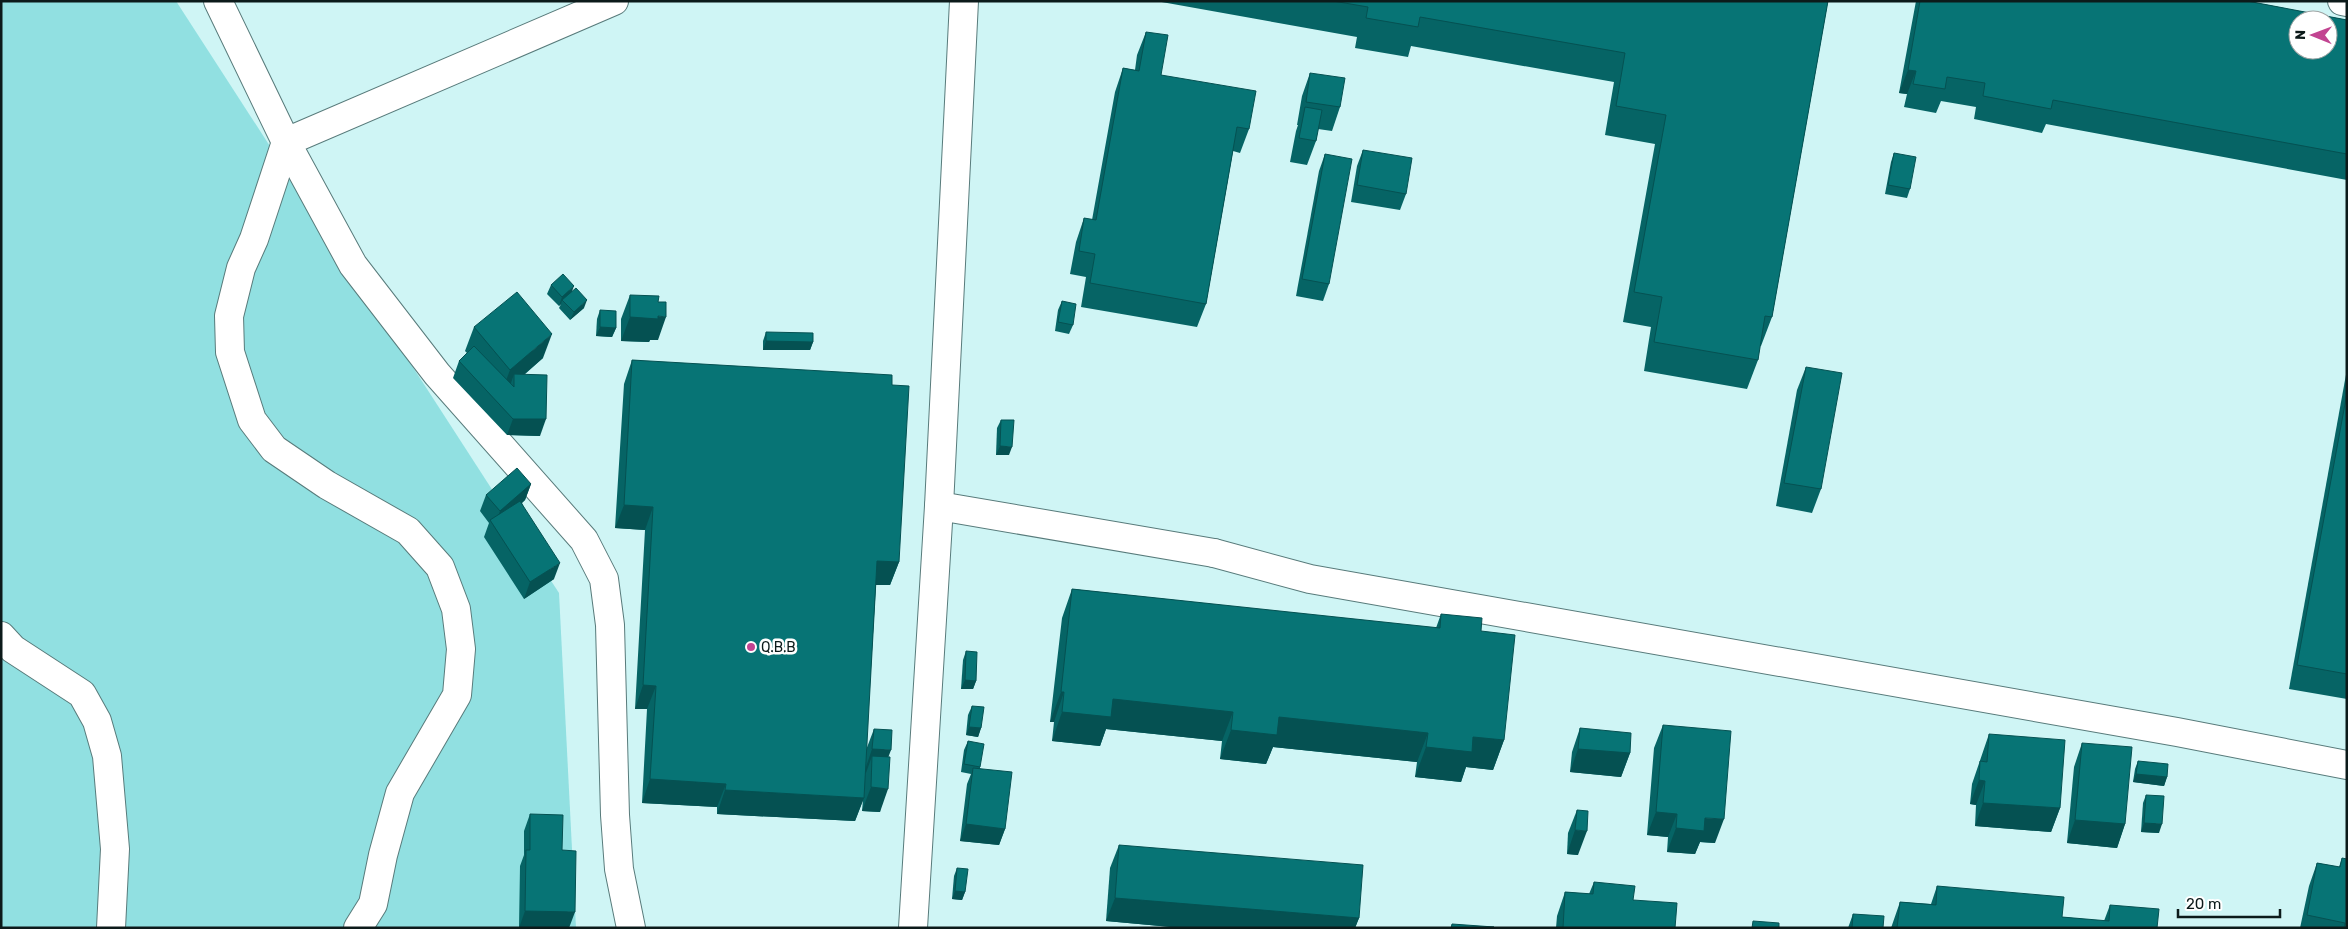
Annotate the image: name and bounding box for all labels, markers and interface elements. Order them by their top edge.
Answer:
north arrow [2288,10,2338,60]
text: N [2292,30,2309,40]
place label: Q.B.B [761,639,796,656]
marker: Q.B.B [745,641,757,653]
scale bar [2178,886,2280,918]
text: 20 m [2186,895,2221,913]

